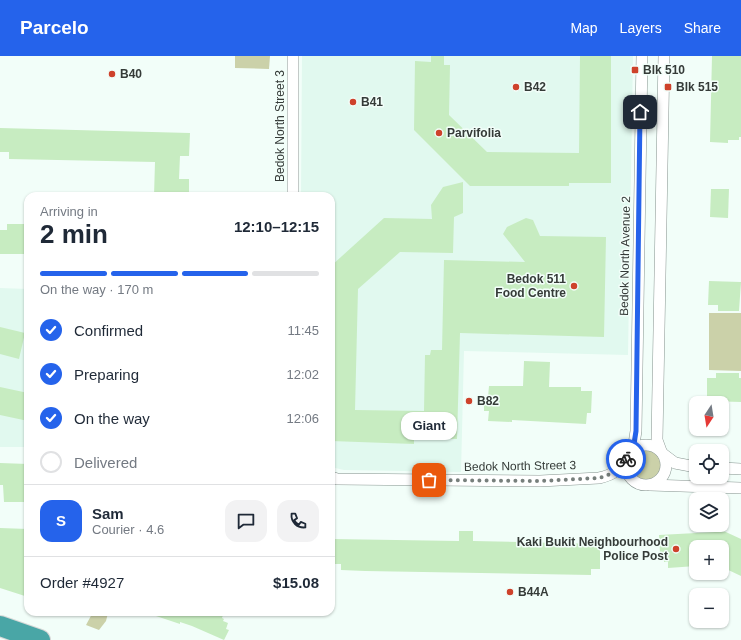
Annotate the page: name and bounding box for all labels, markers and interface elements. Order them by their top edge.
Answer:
text: Parcelo [20,17,89,38]
text: Map [570,20,598,36]
text: Layers [620,20,662,36]
text: Share [684,20,721,36]
place label: Blk 510 [643,63,685,77]
marker: Blk 510 [630,65,640,75]
place label: B40 [120,67,142,81]
marker: B40 [107,69,117,79]
street label: Bedok North Street 3 [273,70,287,182]
place label: B42 [524,80,546,94]
place label: Blk 515 [676,80,718,94]
marker: B42 [511,82,521,92]
marker: Blk 515 [663,82,673,92]
place label: B41 [361,95,383,109]
pin [623,95,657,129]
marker: B41 [348,97,358,107]
icon: home [629,101,651,123]
place label: Parvifolia [447,126,501,140]
marker: Parvifolia [434,128,444,138]
street label: Bedok North Avenue 2 [617,196,633,316]
text: Arriving in [40,204,98,219]
text: 12:10–12:15 [234,218,319,235]
text: 2 min [40,219,108,249]
place label: Bedok 511 Food Centre [495,272,566,300]
marker: Bedok 511 Food Centre [569,281,579,291]
text: On the way · 170 m [40,282,153,297]
icon: check [40,319,62,341]
text: Confirmed [74,322,143,339]
text: 11:45 [287,323,319,338]
icon: check [40,363,62,385]
text: Preparing [74,366,139,383]
text: 12:02 [286,367,319,382]
place label: B82 [477,394,499,408]
marker: B82 [464,396,474,406]
north arrow [689,396,729,436]
map controls [689,396,729,628]
icon: check [40,407,62,429]
text: On the way [74,410,150,427]
text: 12:06 [286,411,319,426]
callout: Giant [401,412,457,440]
text: Giant [412,418,446,433]
courier [606,439,646,479]
button: locate [689,444,729,484]
icon: bike [615,448,637,470]
text: Delivered [74,454,137,471]
street label: Bedok North Street 3 [464,458,576,474]
pin [412,463,446,497]
icon: bag [418,469,440,491]
button: layers [689,492,729,532]
button: chat [225,500,267,542]
button: phone [277,500,319,542]
text: Sam [92,505,124,522]
text: S [56,512,66,529]
text: Courier · 4.6 [92,522,164,537]
place label: Kaki Bukit Neighbourhood Police Post [517,535,668,563]
button: + [689,540,729,580]
marker: Kaki Bukit Neighbourhood Police Post [671,544,681,554]
text: Order #4927 [40,574,124,591]
text: $15.08 [273,574,319,591]
place label: B44A [518,585,549,599]
marker: B44A [505,587,515,597]
button: − [689,588,729,628]

